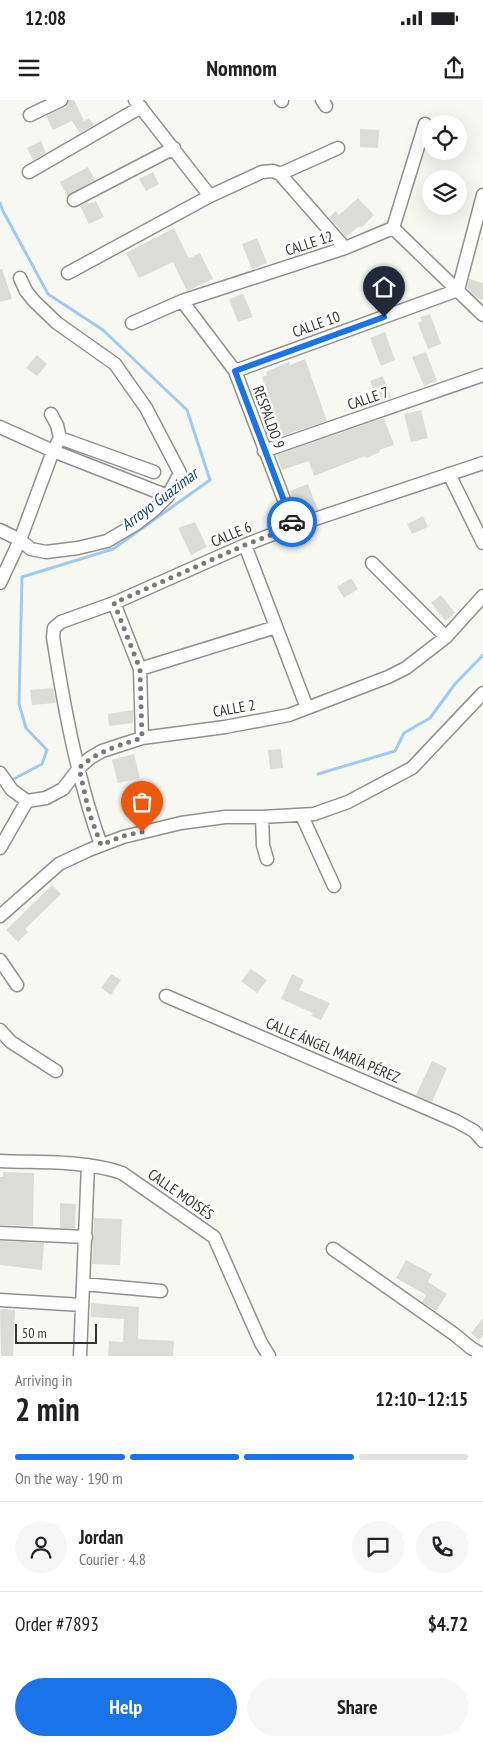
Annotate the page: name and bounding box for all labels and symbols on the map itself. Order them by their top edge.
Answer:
street label: CALLE 12 [283,226,335,260]
pin [363,266,405,317]
street label: CALLE 10 [290,307,343,341]
street label: CALLE 7 [345,382,391,414]
street label: RESPALDO 9 [249,383,289,451]
water label: Arroyo Guazimar [117,462,203,534]
courier [267,497,317,547]
street label: CALLE 6 [208,517,254,551]
street label: CALLE 2 [211,695,257,721]
pin [121,781,163,832]
street label: CALLE ÁNGEL MARÍA PÉREZ [263,1013,403,1087]
street label: CALLE MOISÉS [144,1164,218,1224]
scale bar [15,1321,98,1344]

